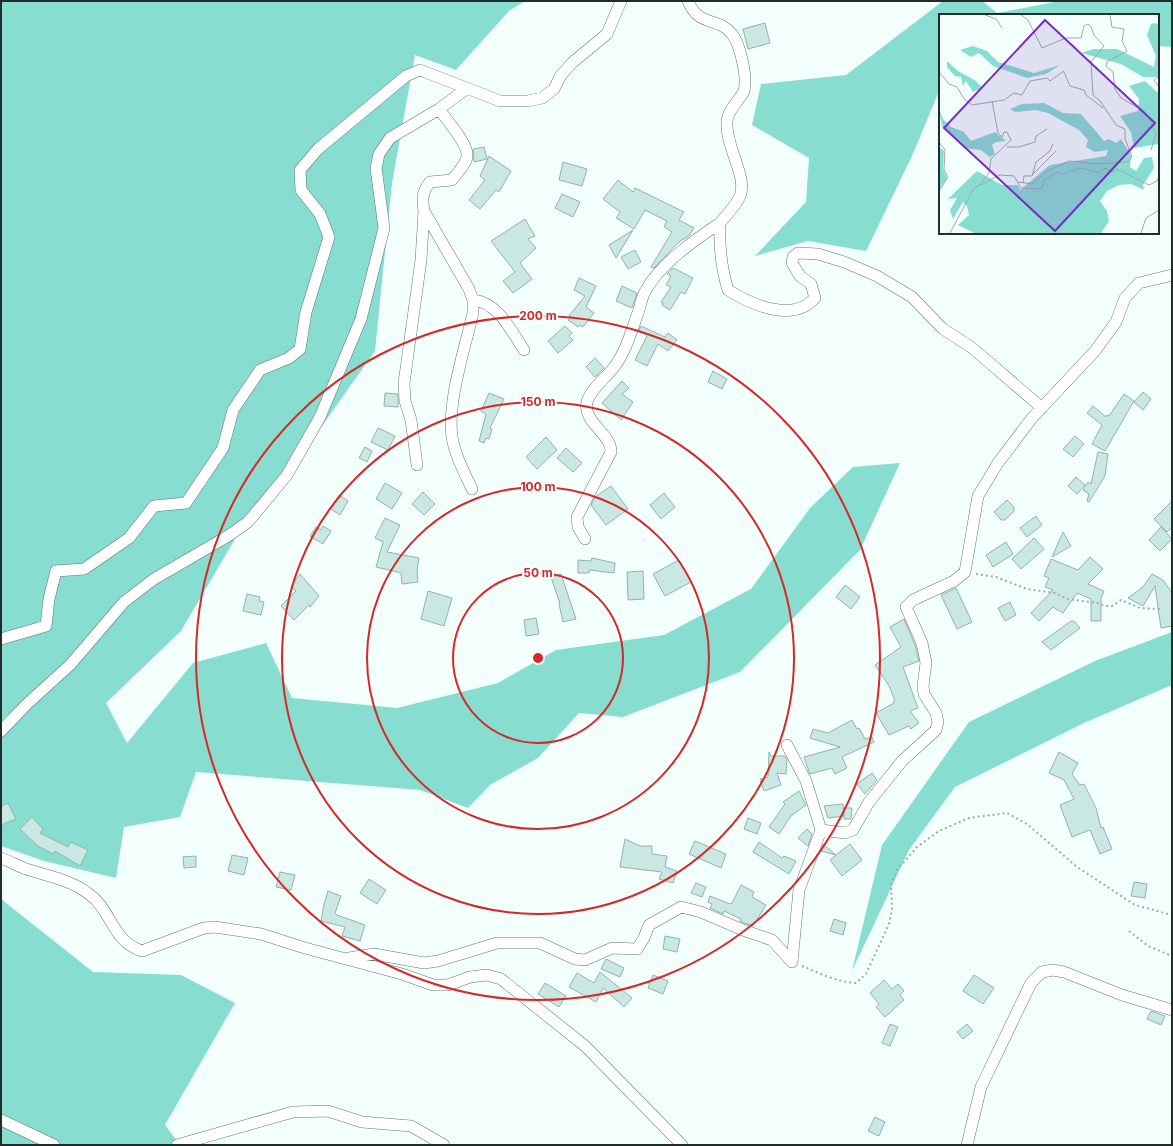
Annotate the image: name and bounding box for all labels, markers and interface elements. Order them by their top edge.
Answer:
inset map [939,14,1159,234]
text: 200 m [519,308,557,323]
text: 150 m [521,394,555,409]
text: 100 m [520,479,556,494]
text: 50 m [523,565,553,580]
centre of rings [531,651,545,665]

